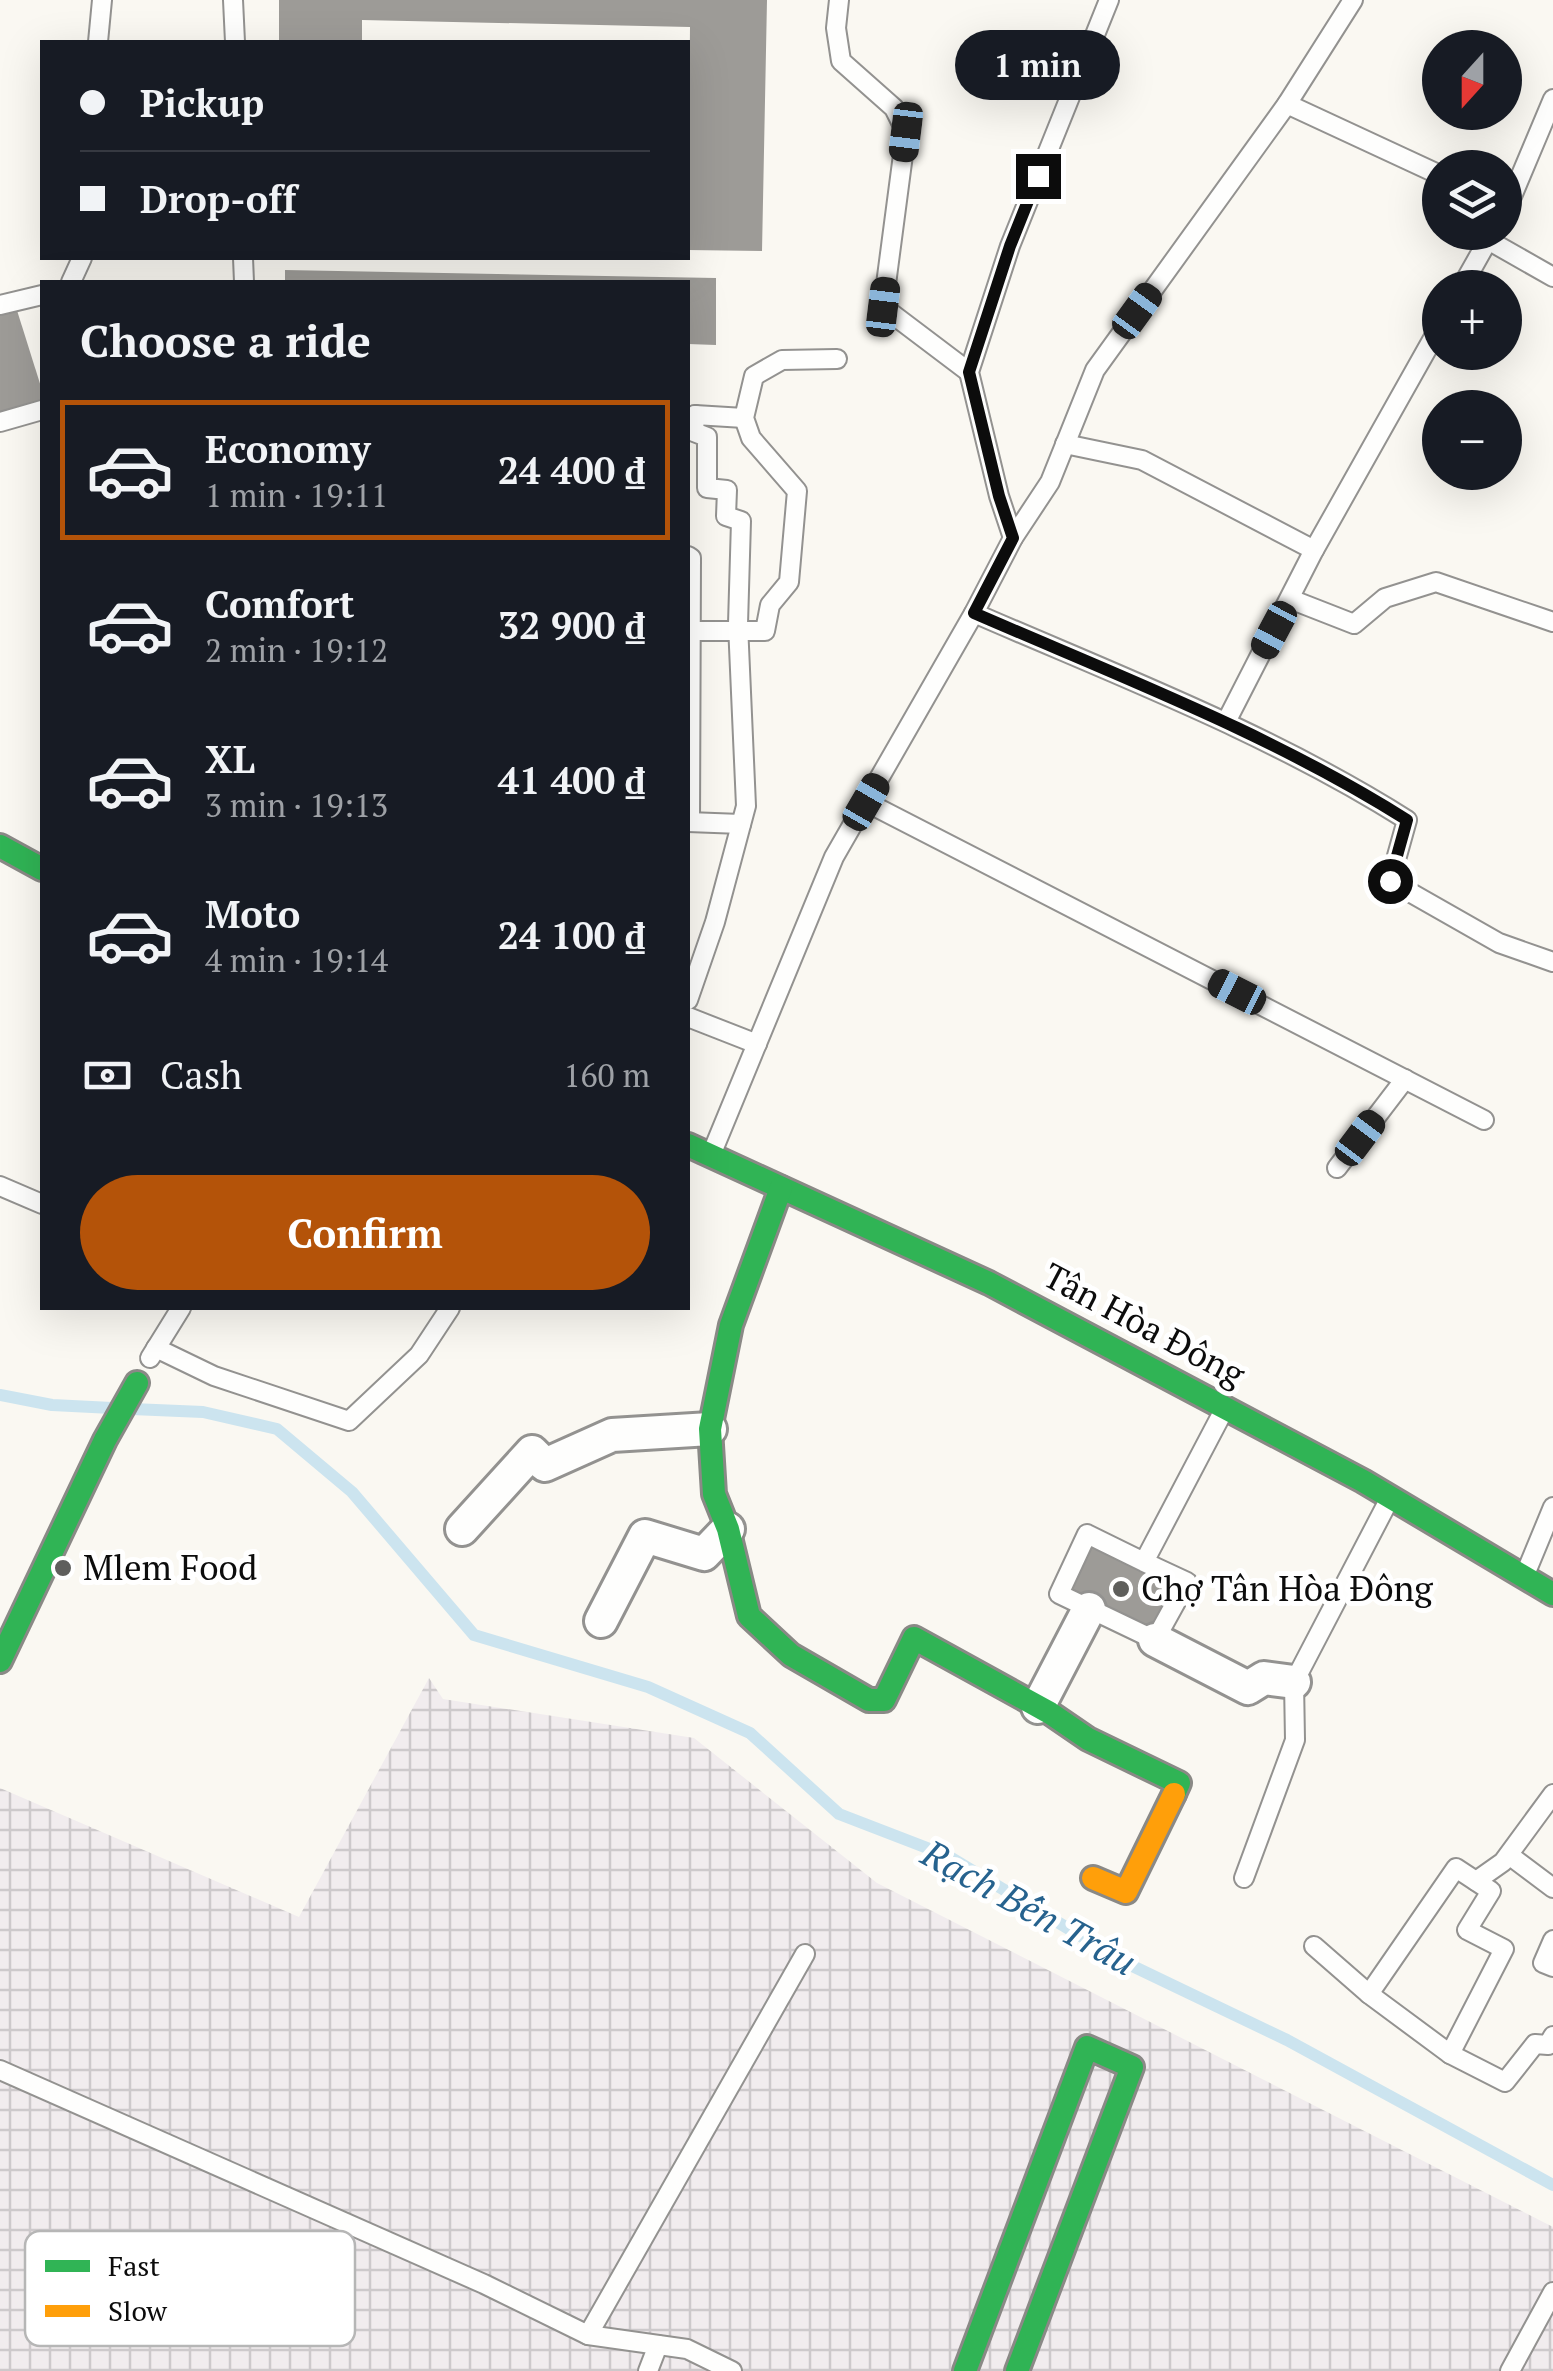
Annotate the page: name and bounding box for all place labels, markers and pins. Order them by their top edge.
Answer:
place label: Mlem Food [83,1544,257,1590]
marker: Mlem Food [52,1557,74,1579]
place label: Chợ Tân Hòa Đông [1141,1565,1433,1611]
marker: Chợ Tân Hòa Đông [1110,1578,1132,1600]

